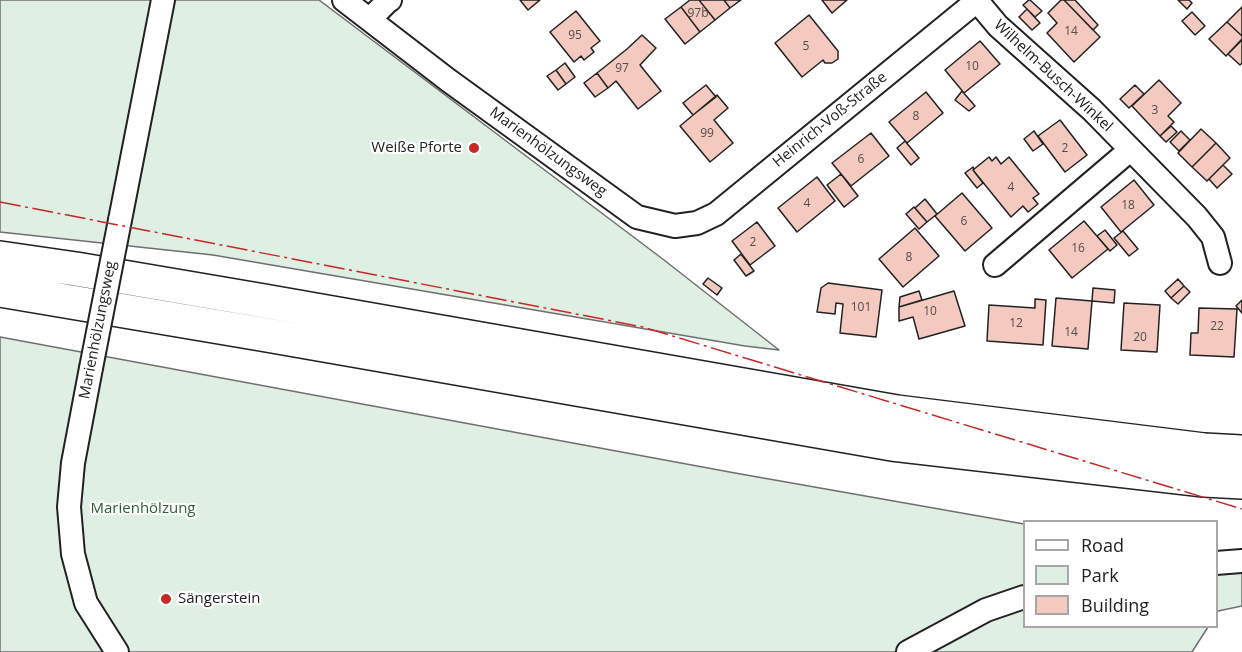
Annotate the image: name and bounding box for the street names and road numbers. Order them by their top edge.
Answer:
street label: Wilhelm-Busch-Winkel [990,16,1116,136]
street label: Heinrich-Voß-Straße [769,68,891,172]
street label: Marienhölzungsweg [486,103,610,201]
street label: Marienhölzungsweg [76,259,120,401]

